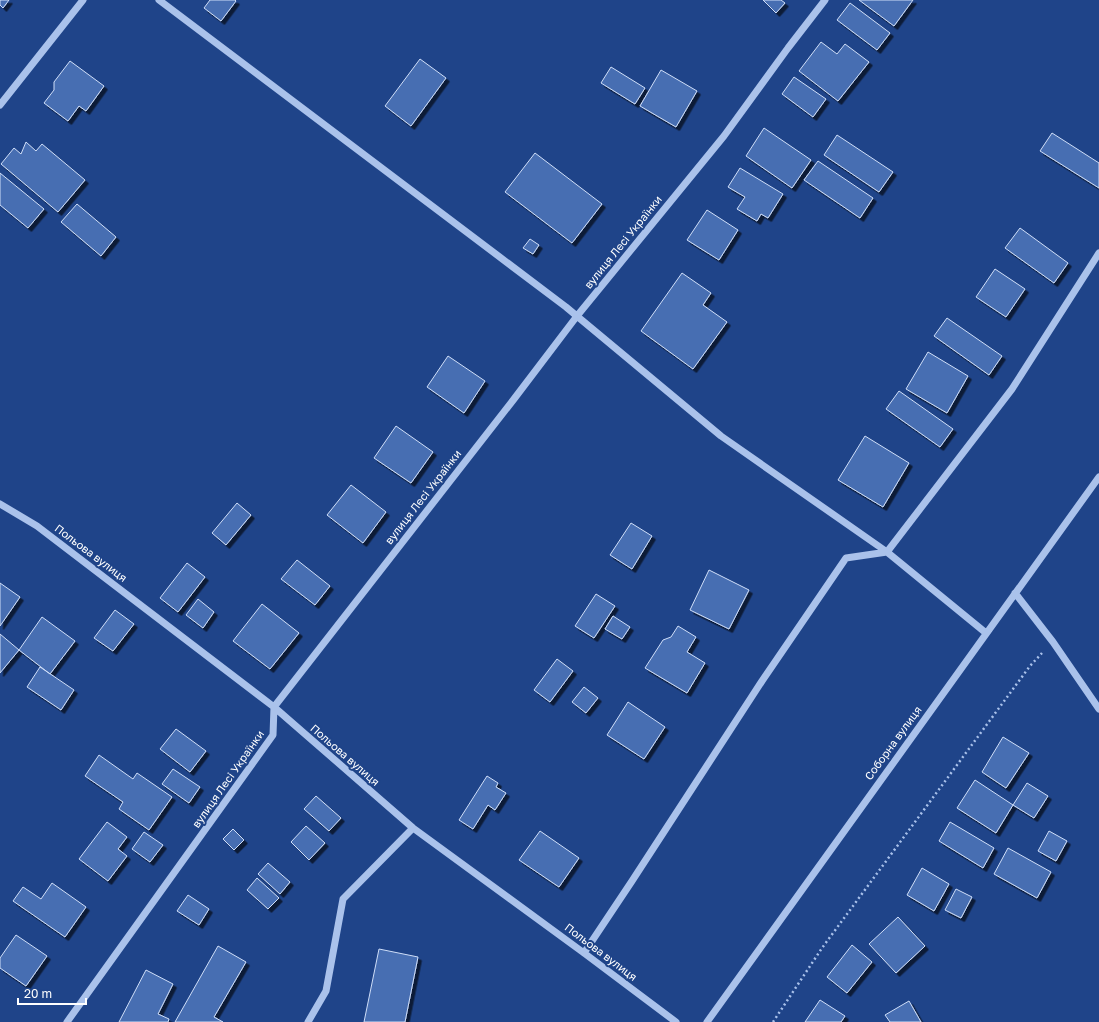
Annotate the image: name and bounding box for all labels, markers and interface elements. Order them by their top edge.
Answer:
street label: вулиця Лесі Українки [581,193,664,291]
street label: вулиця Лесі Українки [382,447,463,546]
street label: Польова вулиця [53,521,130,584]
street label: Соборна вулиця [861,703,924,782]
street label: Польова вулиця [308,721,382,788]
street label: вулиця Лесі Українки [189,728,266,830]
street label: Польова вулиця [563,920,640,983]
scale bar [18,980,86,1006]
text: 20 m [24,986,52,1001]

